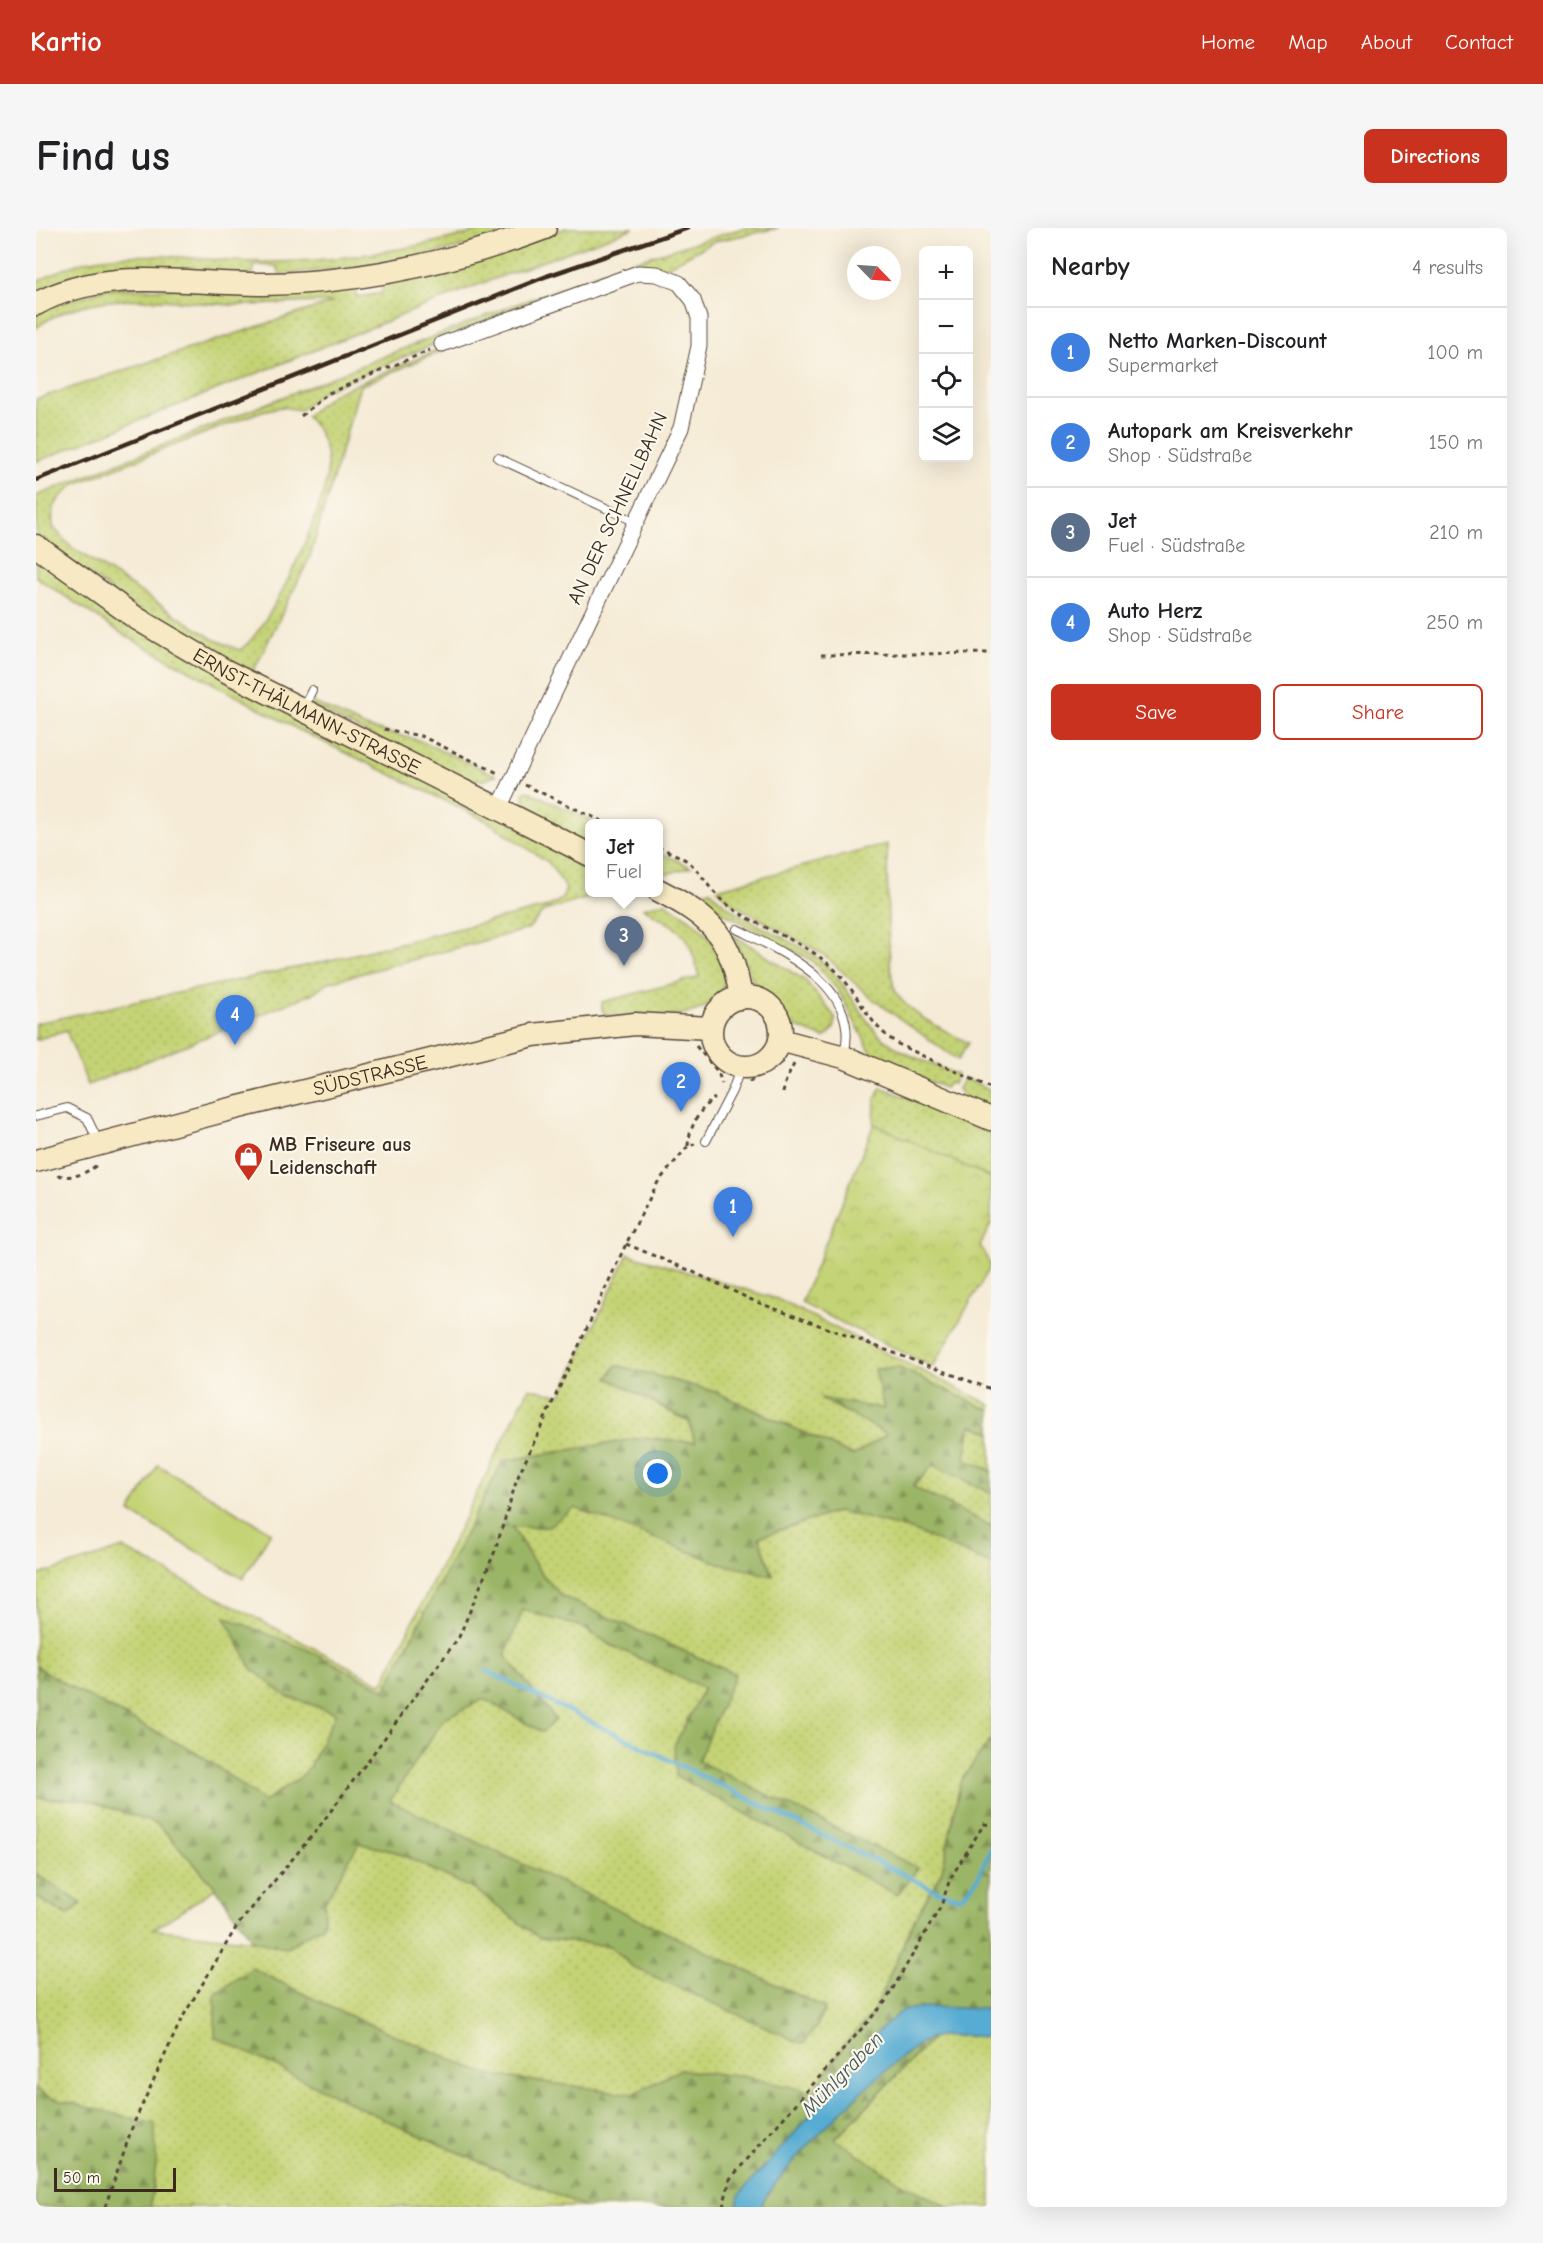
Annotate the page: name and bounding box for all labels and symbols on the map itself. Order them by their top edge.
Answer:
north arrow [847,246,901,300]
street label: AN DER SCHNELLBAHN [563,408,672,608]
street label: ERNST-THÄLMANN-STRASSE [189,643,424,779]
pin: 3 [604,916,644,966]
pin: 4 [216,996,254,1045]
street label: SÜDSTRASSE [311,1050,430,1101]
pin: 2 [662,1062,700,1112]
place label: MB Friseure aus Leidenschaft [269,1133,411,1179]
shop icon: MB Friseure aus Leidenschaft [232,1140,264,1182]
pin: 1 [714,1188,752,1237]
your location [643,1459,672,1488]
water label: Mühlgraben [795,2027,888,2122]
scale bar [54,2165,176,2192]

